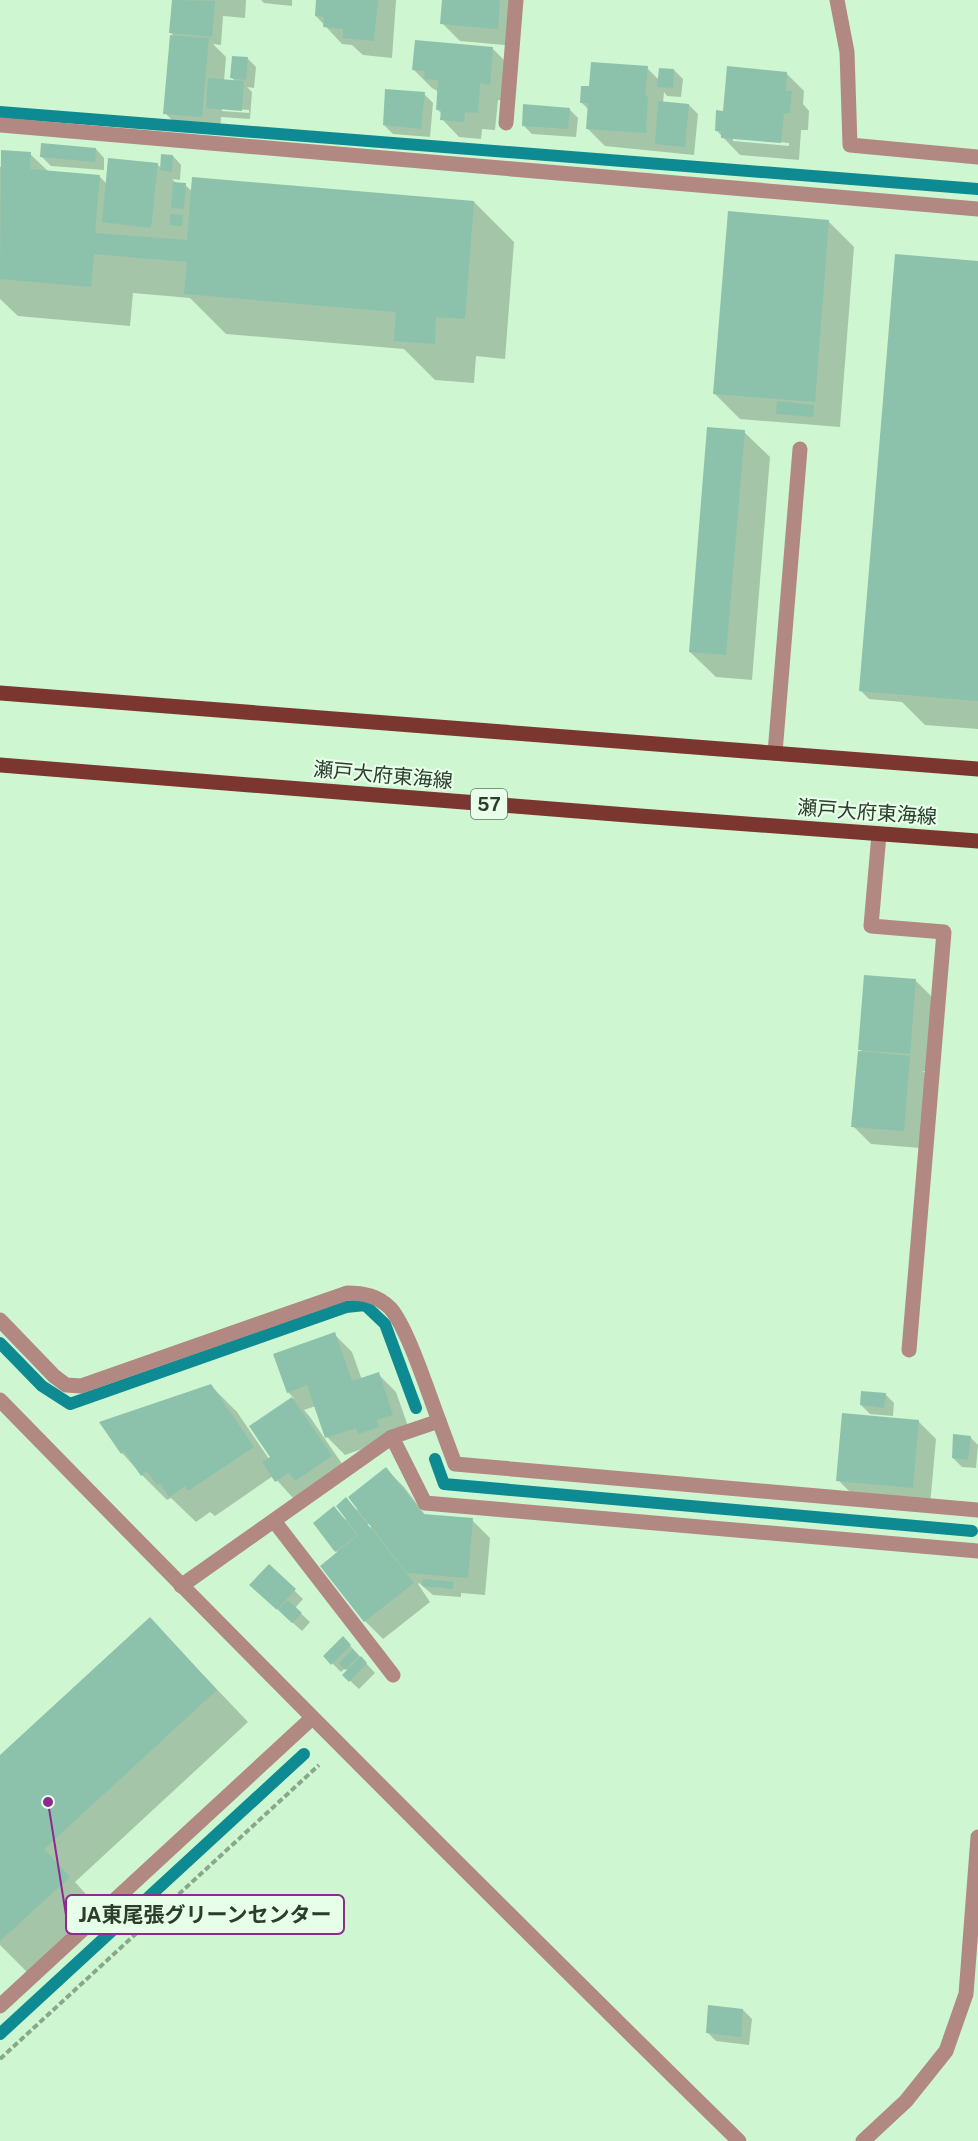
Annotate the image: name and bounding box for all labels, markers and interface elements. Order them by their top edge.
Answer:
street label: 瀬戸大府東海線 [312,757,454,793]
road number: 57 [471,789,507,819]
street label: 瀬戸大府東海線 [796,795,938,829]
callout: JA東尾張グリーンセンター [66,1895,344,1934]
text: JA東尾張グリーンセンター [79,1902,331,1927]

